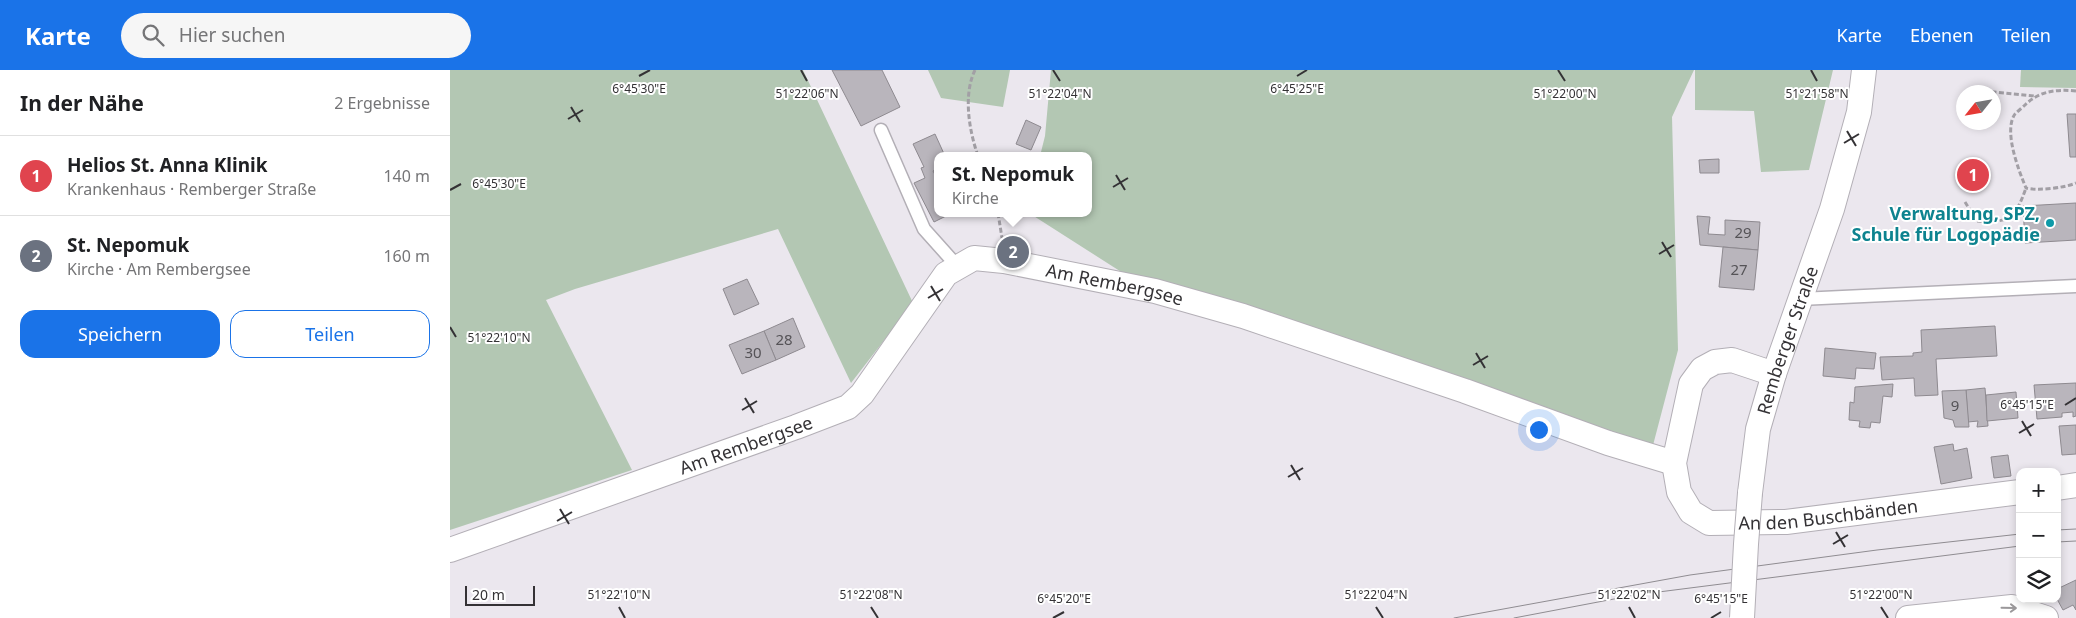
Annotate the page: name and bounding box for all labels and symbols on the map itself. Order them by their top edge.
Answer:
text: 6°45'30"E [612,80,666,97]
text: 6°45'25"E [1270,80,1324,97]
text: 51°22'06"N [775,85,839,102]
text: 51°22'04"N [1028,85,1092,102]
text: 51°22'00"N [1533,85,1597,102]
text: 51°21'58"N [1785,85,1849,102]
north arrow [1956,85,2001,130]
pin: 1 [1957,156,1989,194]
text: 6°45'30"E [472,175,526,192]
place label: Verwaltung, SPZ, Schule für Logopädie [1852,201,2040,246]
marker: Verwaltung, SPZ, Schule für Logopädie [2044,217,2056,229]
house number: 29 [1734,222,1752,242]
pin: 2 [997,233,1029,271]
street label: Am Rembergsee [1044,258,1186,310]
house number: 27 [1730,259,1748,279]
street label: Remberger Straße [1751,263,1823,417]
text: 51°22'10"N [467,329,531,346]
house number: 28 [775,329,793,349]
house number: 30 [744,342,762,362]
house number: 9 [1951,395,1959,415]
text: 6°45'15"E [2000,396,2054,413]
street label: Am Rembergsee [676,410,816,480]
your location [1526,417,1552,443]
street label: An den Buschbänden [1738,493,1919,535]
scale bar [465,583,535,606]
text: 51°22'10"N [587,586,651,603]
text: 51°22'08"N [839,586,903,603]
text: 51°22'04"N [1344,586,1408,603]
text: 51°22'02"N [1597,586,1661,603]
text: 51°22'00"N [1849,586,1913,603]
text: 6°45'20"E [1037,590,1091,607]
text: 6°45'15"E [1694,590,1748,607]
one-way arrow [2000,604,2016,613]

